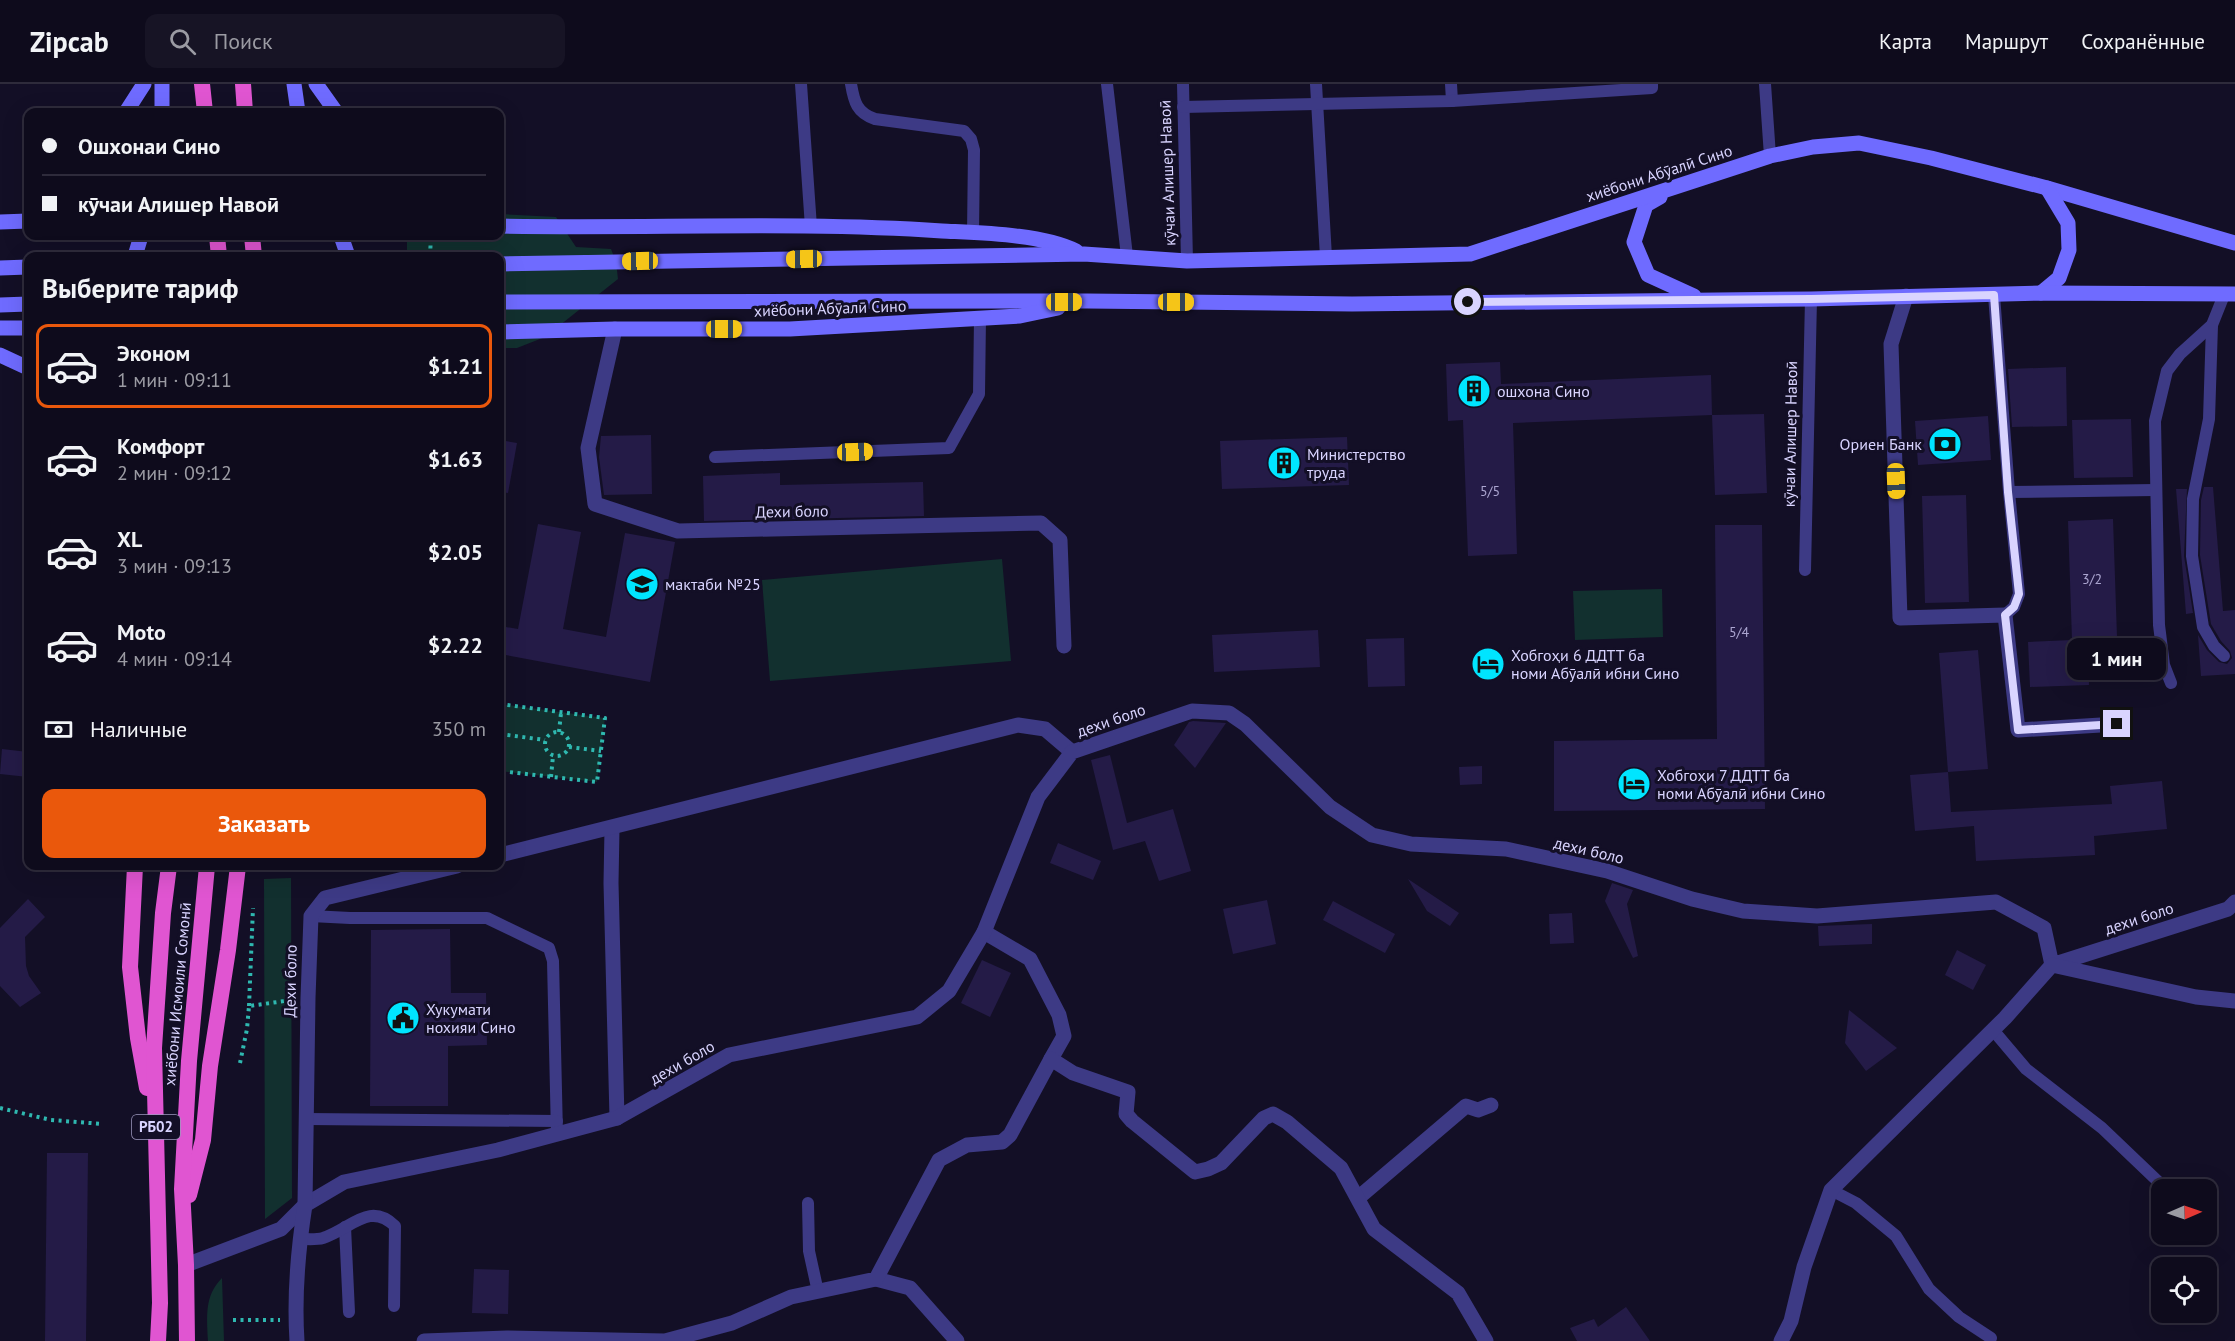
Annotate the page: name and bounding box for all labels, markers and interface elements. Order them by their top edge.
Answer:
search box [145,14,565,68]
text: Zipcab [30,23,109,60]
icon: search [166,25,199,58]
text: Поиск [214,27,273,55]
text: Карта [1879,28,1932,55]
text: Маршрут [1965,28,2048,55]
text: Сохранённые [2081,28,2205,55]
street label: кӯчаи Алишер Навоӣ [1154,100,1180,246]
text: Ошхонаи Сино [78,132,220,160]
street label: хиёбони Абӯалӣ Сино [1583,140,1735,206]
text: кӯчаи Алишер Навоӣ [78,190,279,218]
car [786,250,822,268]
car [622,252,658,270]
text: Выберите тариф [42,271,238,305]
route start [1454,288,1481,315]
car [1046,293,1082,311]
car [1158,293,1194,311]
street label: хиёбони Абӯалӣ Сино [753,295,907,321]
car [706,320,742,338]
icon: car [45,339,99,393]
text: Эконом [117,339,190,367]
text: $1.21 [428,352,483,380]
street label: кӯчаи Алишер Навоӣ [1779,361,1801,507]
text: 1 мин · 09:11 [117,367,232,393]
building icon: ошхона Сино [1456,373,1492,409]
place label: ошхона Сино [1497,381,1590,401]
bank icon: Ориен Банк [1927,426,1963,462]
icon: car [45,432,99,486]
text: Комфорт [117,432,205,460]
place label: Ориен Банк [1840,434,1922,454]
car [837,442,873,462]
place label: Министерство труда [1307,444,1406,482]
text: $1.63 [428,445,483,473]
building icon: Министерство труда [1266,445,1302,481]
text: 2 мин · 09:12 [117,460,232,486]
car [1886,463,1906,499]
house number: 5/5 [1480,482,1500,500]
street label: Дехи боло [755,500,829,522]
icon: car [45,525,99,579]
text: XL [117,525,142,553]
text: $2.05 [428,538,483,566]
text: 3 мин · 09:13 [117,553,232,579]
school or university icon: мактаби №25 [624,566,660,602]
house number: 3/2 [2082,570,2102,588]
place label: мактаби №25 [665,574,761,594]
icon: car [45,618,99,672]
text: Moto [117,618,166,646]
house number: 5/4 [1729,623,1749,641]
text: $2.22 [428,631,483,659]
callout: 1 мин [2068,637,2166,679]
place label: Хобгоҳи 6 ДДТТ ба номи Абӯалӣ ибни Сино [1511,645,1679,683]
text: 4 мин · 09:14 [117,646,232,672]
hotel icon: Хобгоҳи 6 ДДТТ ба номи Абӯалӣ ибни Сино [1470,646,1506,682]
text: 1 мин [2091,646,2142,672]
street label: дехи боло [1074,699,1148,741]
route end [2103,710,2130,737]
icon: cash [42,713,75,746]
text: Наличные [90,715,187,743]
text: 350 m [432,716,486,742]
place label: Хобгоҳи 7 ДДТТ ба номи Абӯалӣ ибни Сино [1657,765,1825,803]
hotel icon: Хобгоҳи 7 ДДТТ ба номи Абӯалӣ ибни Сино [1616,766,1652,802]
button: Заказать [42,789,486,858]
street label: дехи боло [1552,832,1626,868]
street label: дехи боло [2102,897,2176,939]
street label: хиёбони Исмоили Сомонӣ [159,901,195,1087]
street label: Дехи боло [279,944,301,1018]
place label: Хукумати нохияи Сино [426,999,516,1037]
public building icon: Хукумати нохияи Сино [385,1000,421,1036]
street label: дехи боло [646,1035,718,1089]
road number: РБ02 [132,1115,180,1139]
north arrow [2151,1179,2217,1245]
map controls [2151,1179,2217,1323]
button: locate [2151,1257,2217,1323]

